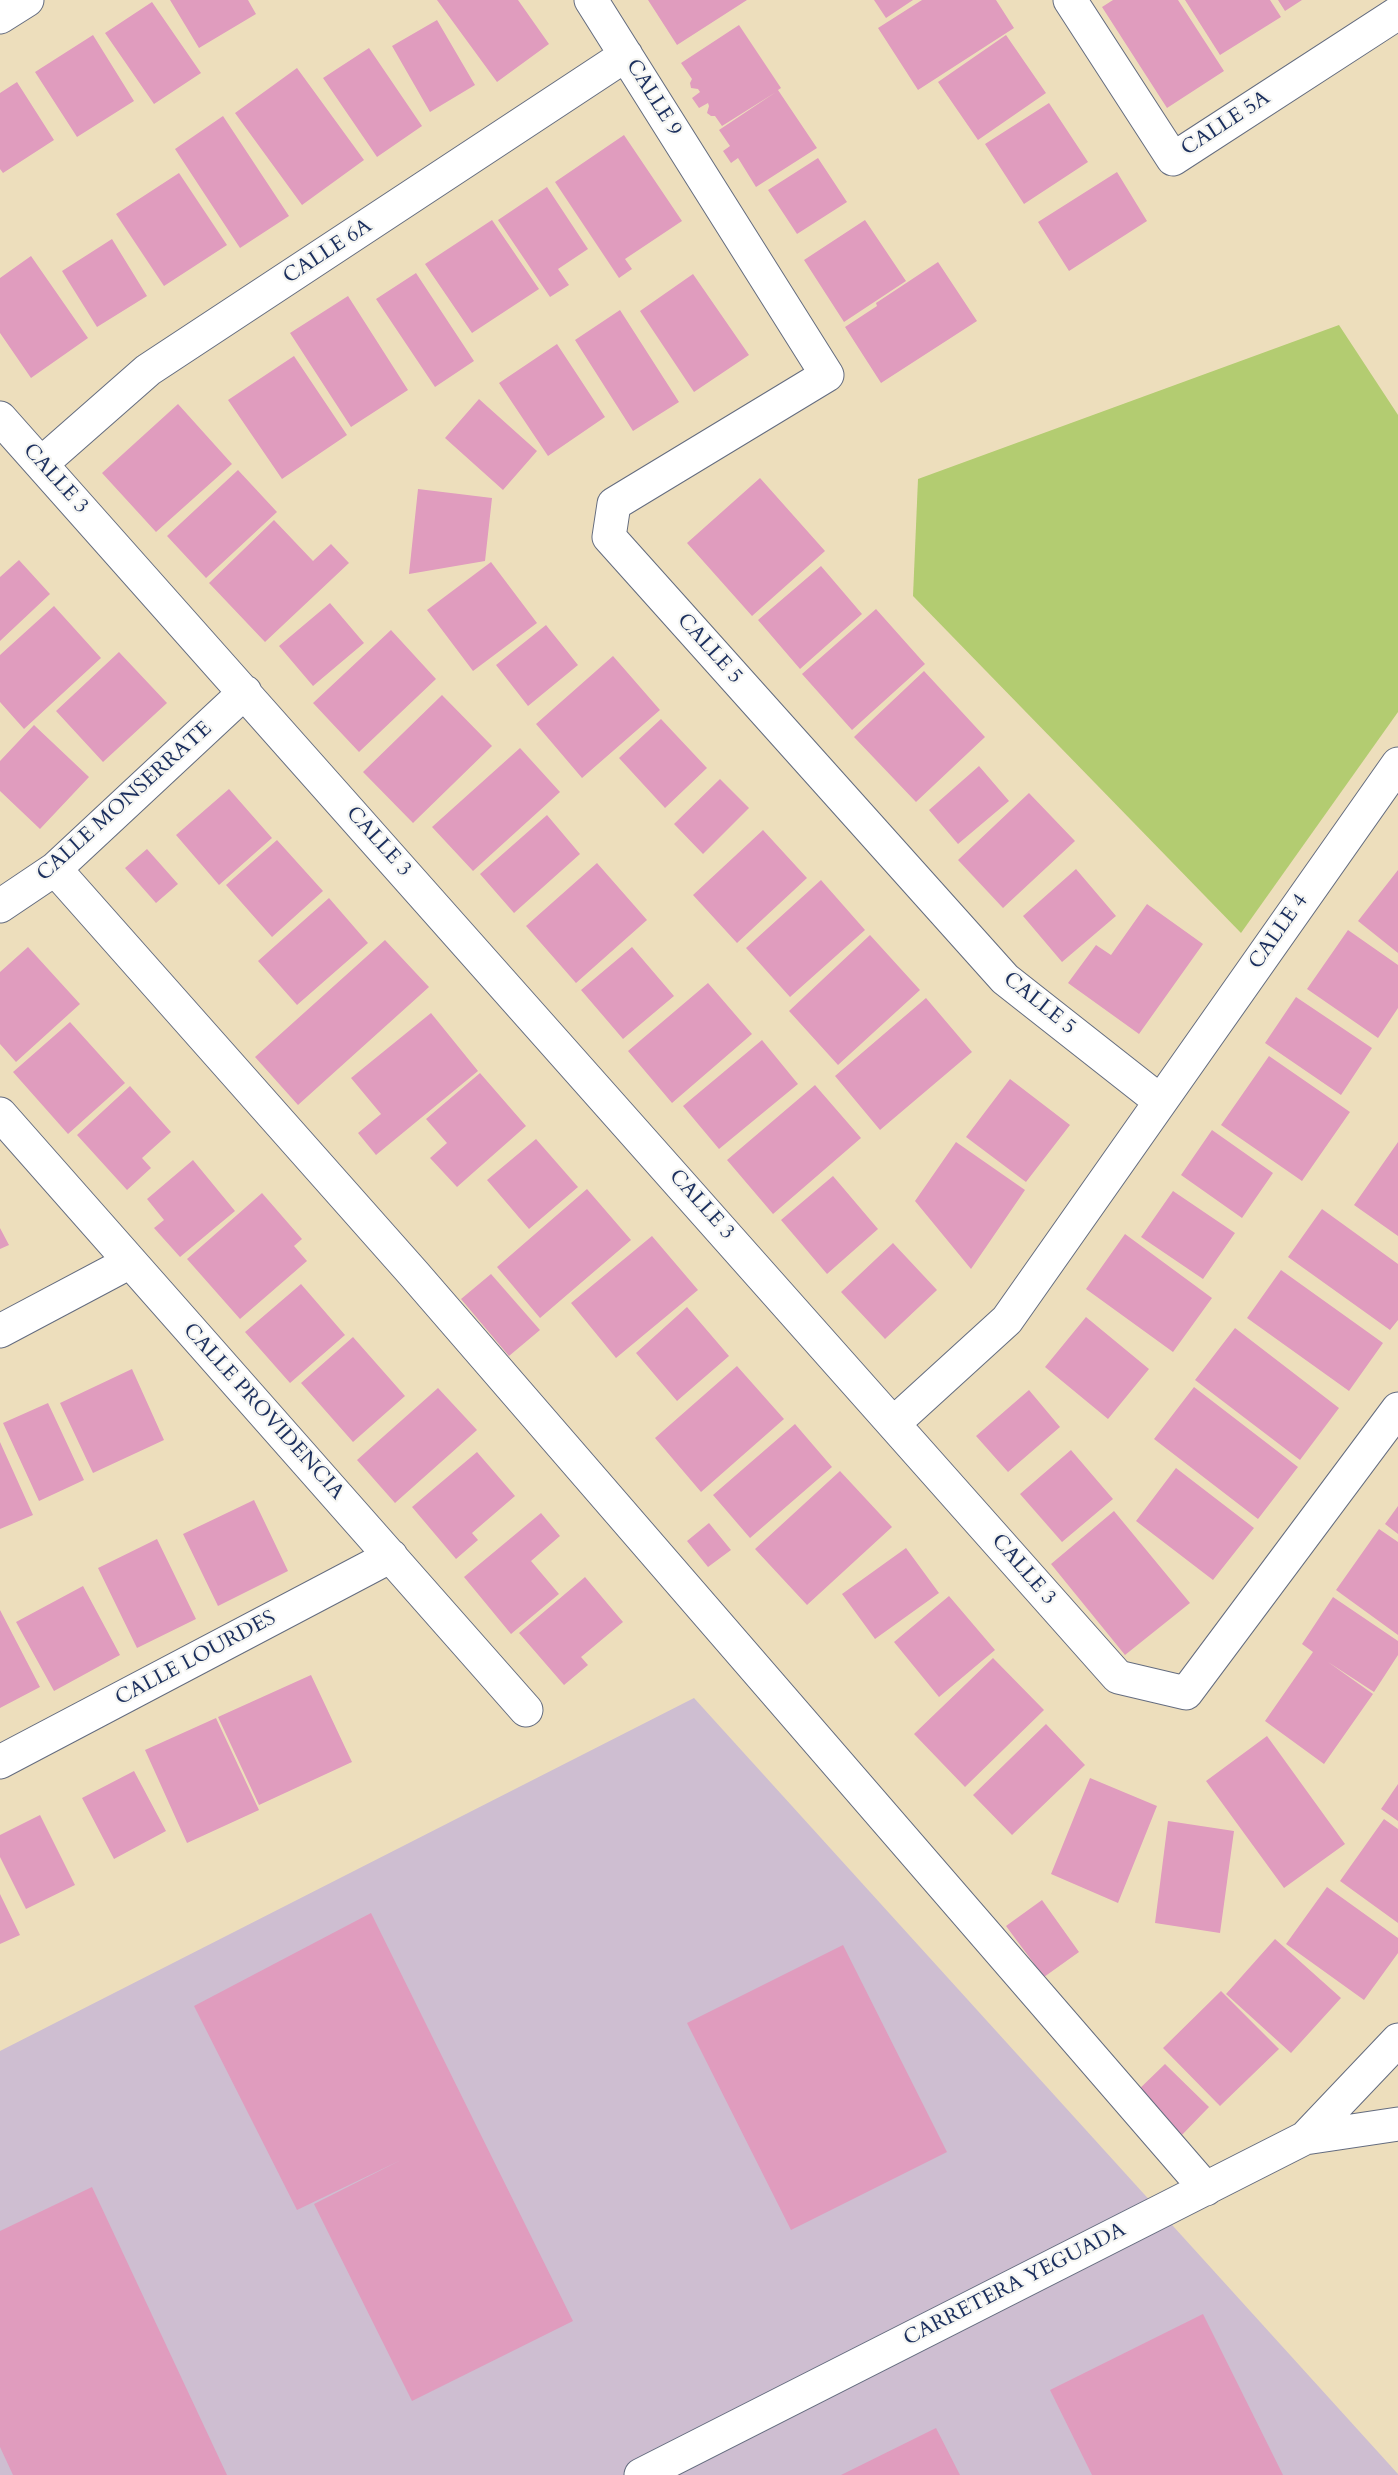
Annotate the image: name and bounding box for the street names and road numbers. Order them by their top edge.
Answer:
street label: CALLE 9 [620,55,686,141]
street label: CALLE 5A [1177,86,1275,162]
street label: CALLE 6A [279,214,377,290]
street label: CALLE 3 [17,439,93,519]
street label: CALLE 5 [671,609,747,689]
street label: CALLE MONSERRATE [32,717,218,887]
street label: CALLE 3 [340,802,416,882]
street label: CALLE 4 [1244,890,1314,974]
street label: CALLE 5 [998,967,1080,1041]
street label: CALLE 3 [663,1165,739,1245]
street label: CALLE PROVIDENCIA [177,1319,349,1505]
street label: CALLE 3 [985,1529,1061,1611]
street label: CALLE LOURDES [111,1606,281,1712]
street label: CARRETERA YEGUADA [900,2218,1130,2352]

